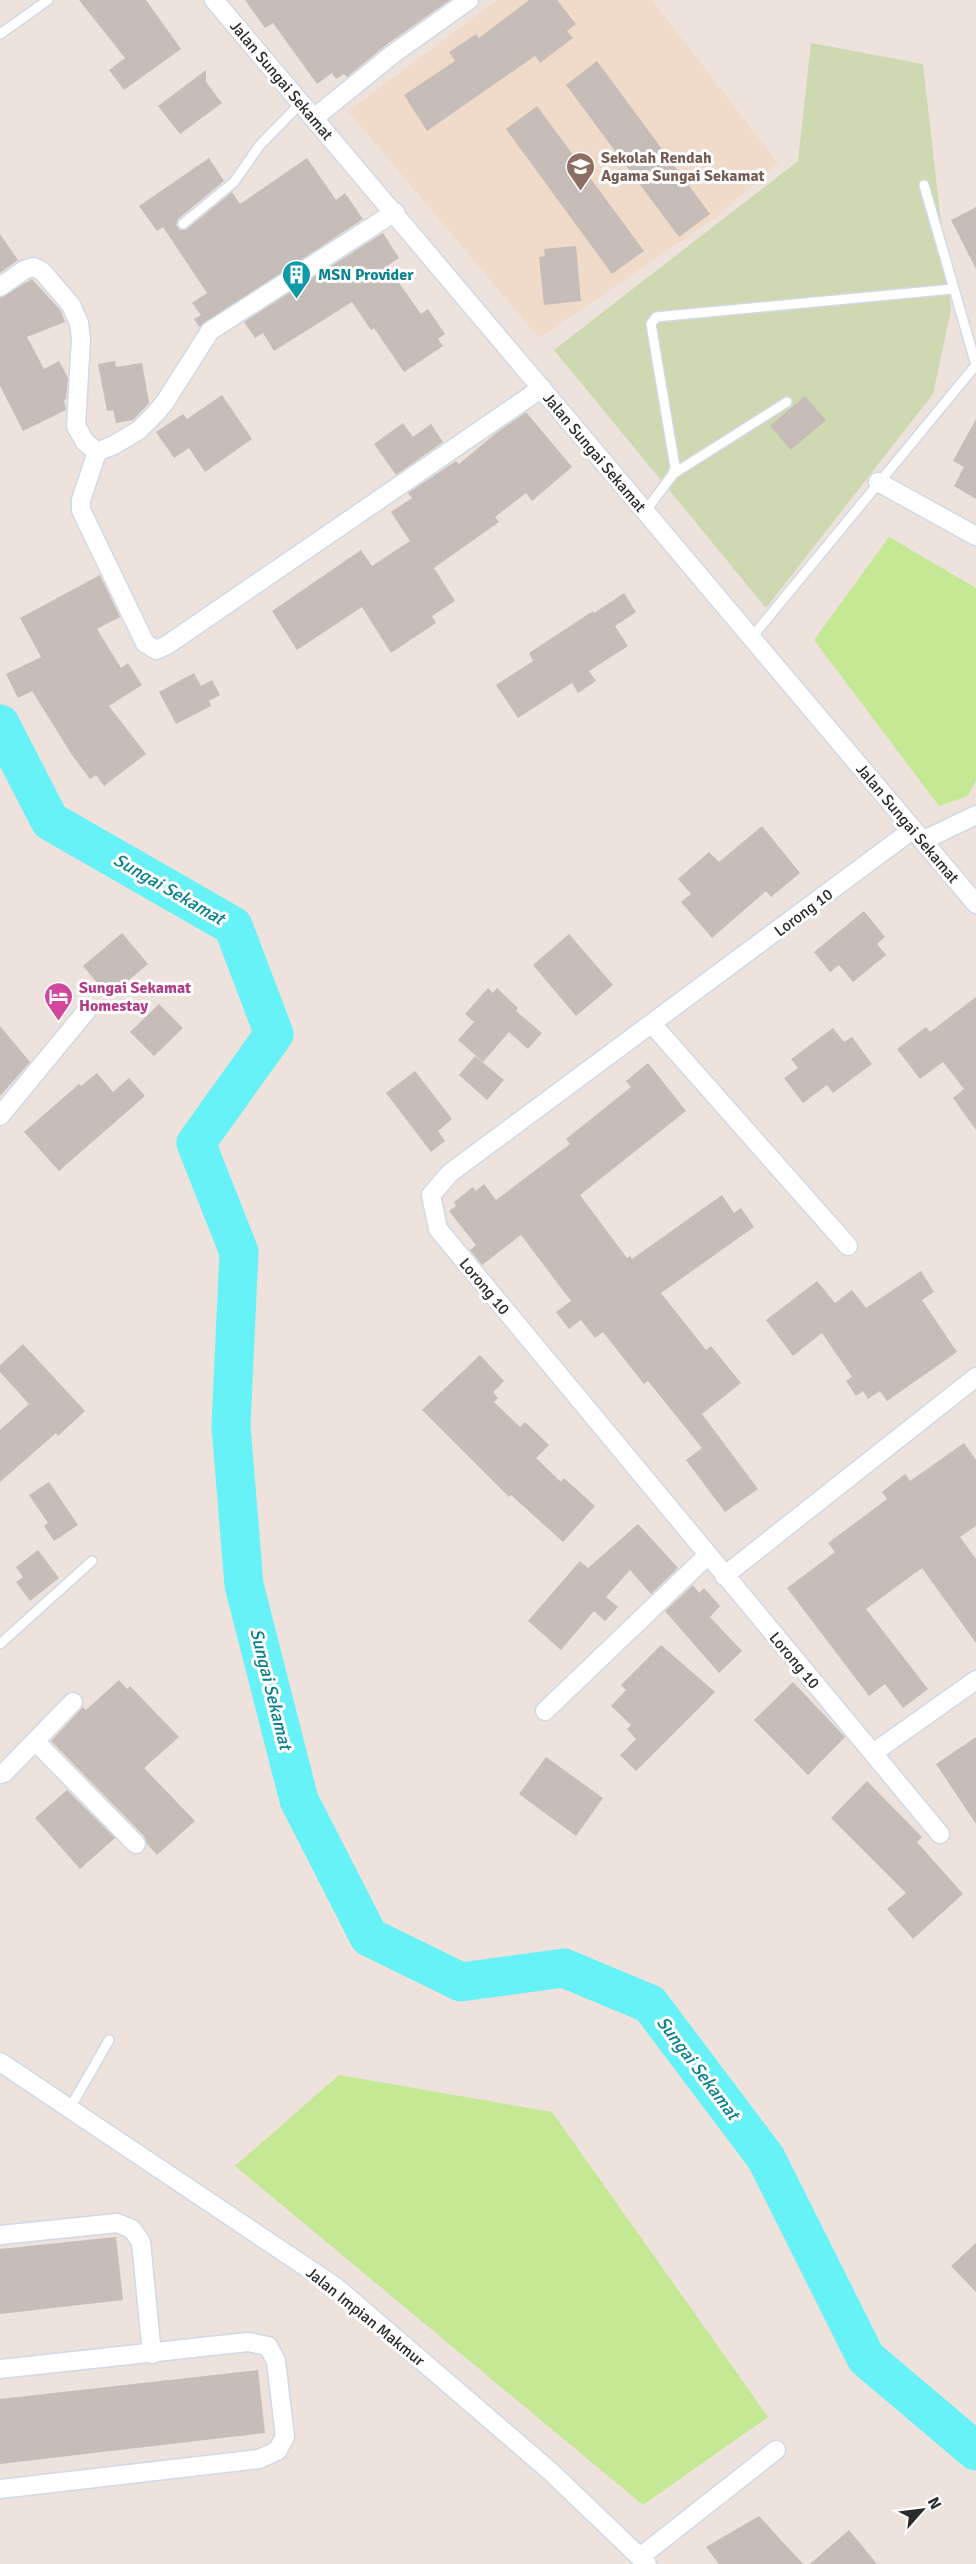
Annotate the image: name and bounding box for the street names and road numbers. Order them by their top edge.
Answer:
street label: Jalan Sungai Sekamat [225,17,337,145]
street label: Jalan Sungai Sekamat [538,389,650,517]
street label: Jalan Sungai Sekamat [851,760,963,888]
street label: Lorong 10 [770,884,837,941]
street label: Lorong 10 [455,1254,514,1319]
street label: Lorong 10 [765,1628,824,1693]
street label: Jalan Impian Makmur [302,2263,429,2371]

